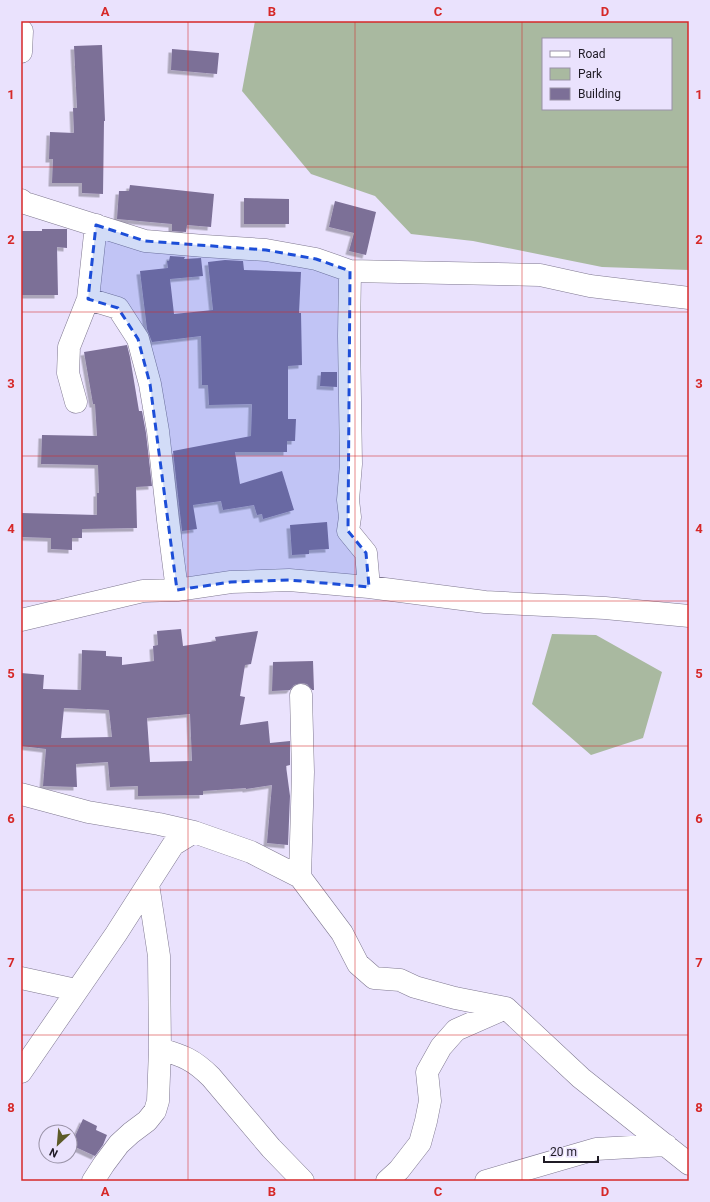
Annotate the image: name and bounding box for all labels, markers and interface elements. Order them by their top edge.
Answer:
text: A [101,4,110,19]
text: B [268,4,276,19]
text: C [434,4,443,19]
text: D [601,4,609,19]
legend [542,38,672,110]
text: Road [578,47,606,61]
text: Park [578,67,603,81]
text: 1 [7,87,15,102]
text: Building [578,87,621,101]
text: 1 [695,87,703,102]
text: 2 [7,232,15,247]
text: 2 [695,232,703,247]
text: 3 [7,376,15,391]
text: 3 [695,376,703,391]
text: 4 [7,521,15,536]
text: 4 [695,521,703,536]
text: 5 [7,666,15,681]
text: 5 [695,666,703,681]
text: 6 [7,811,15,826]
text: 6 [695,811,703,826]
text: 7 [7,955,15,970]
text: 7 [695,955,703,970]
text: 8 [7,1100,15,1115]
text: 8 [695,1100,703,1115]
north arrow [38,1124,78,1164]
scale bar [544,1138,598,1164]
text: N [47,1145,60,1160]
text: 20 m [550,1145,577,1159]
text: A [101,1184,110,1199]
text: B [268,1184,276,1199]
text: C [434,1184,443,1199]
text: D [601,1184,609,1199]

